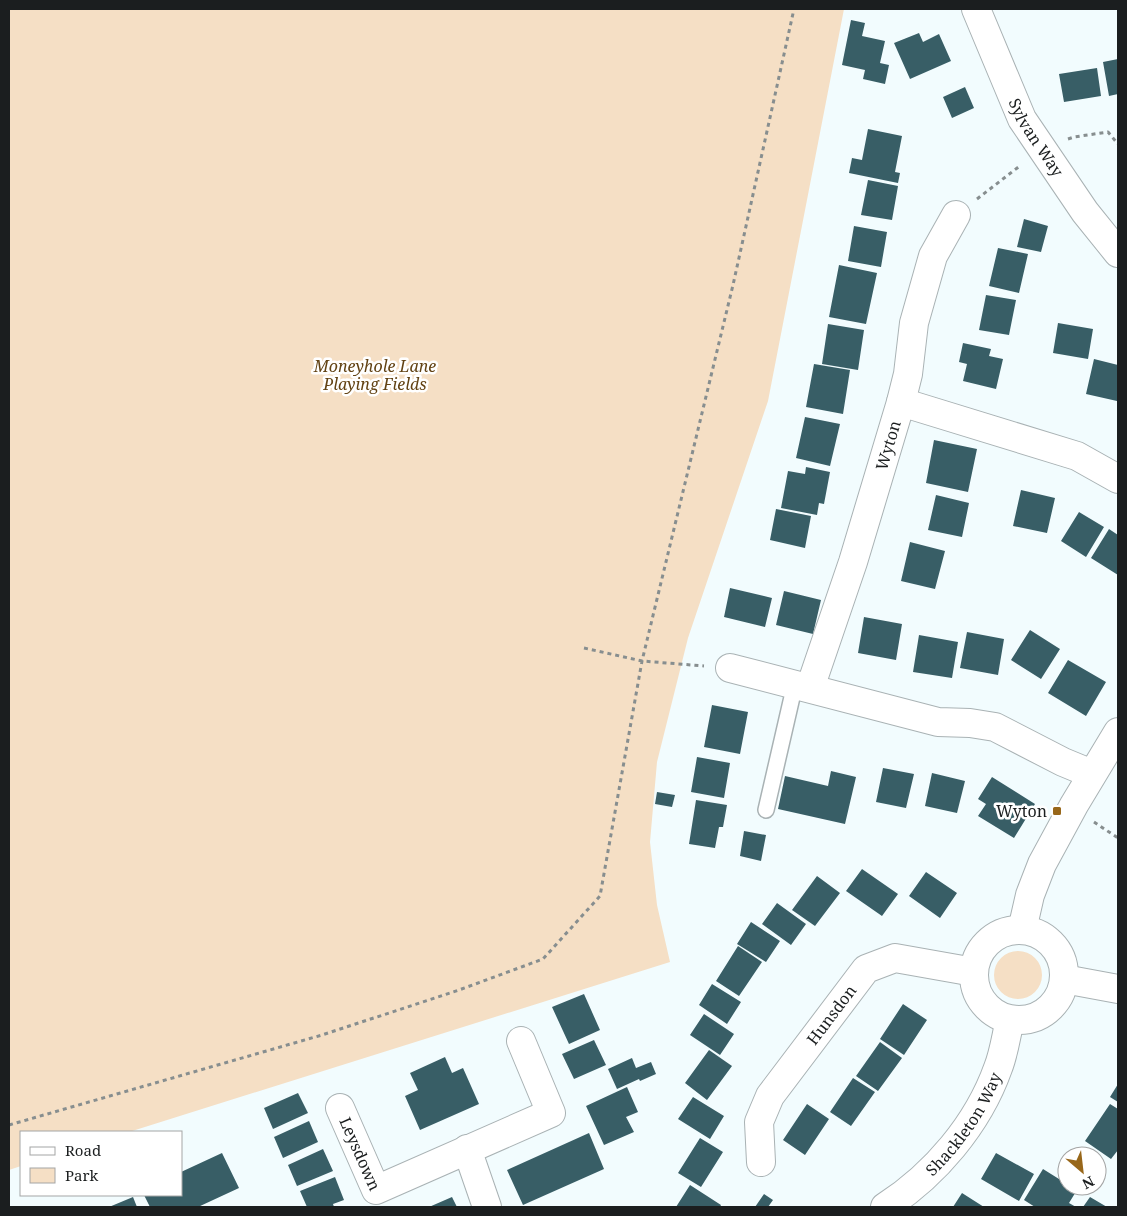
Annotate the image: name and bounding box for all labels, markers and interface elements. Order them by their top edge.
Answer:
street label: Sylvan Way [1004,95,1069,181]
park label: Moneyhole Lane Playing Fields [313,355,436,395]
street label: Wyton [870,418,906,473]
place label: Wyton [996,800,1047,822]
marker: Wyton [1051,805,1063,817]
street label: Hunsdon [802,980,861,1049]
street label: Shackleton Way [921,1068,1007,1181]
street label: Leysdown [334,1114,386,1194]
legend [20,1131,182,1196]
text: Road [65,1140,101,1160]
north arrow [1057,1146,1107,1196]
text: Park [65,1165,99,1185]
text: N [1079,1172,1098,1194]

